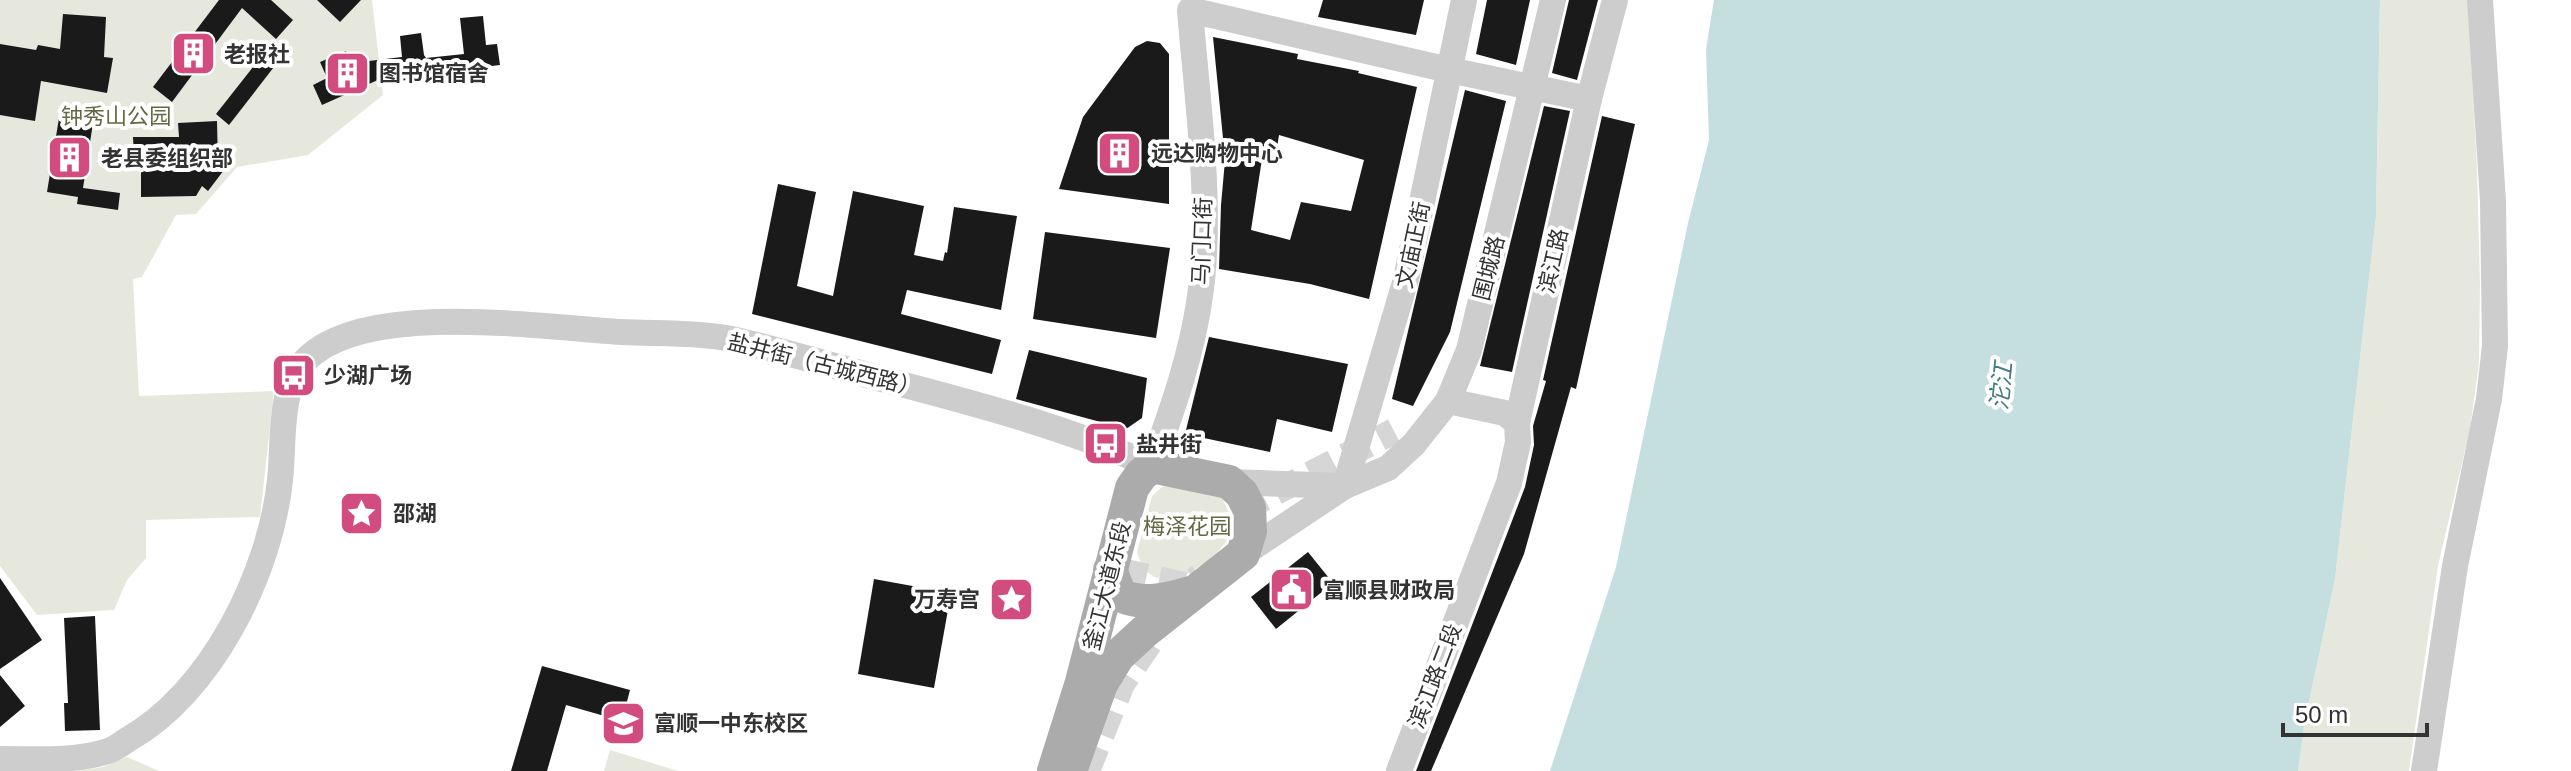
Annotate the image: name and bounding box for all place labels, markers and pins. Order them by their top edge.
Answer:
building icon: 老报社 [169,30,217,78]
place label: 老报社 [224,42,290,67]
building icon: 图书馆宿舍 [324,49,372,97]
place label: 图书馆宿舍 [379,61,489,86]
building icon: 远达购物中心 [1096,129,1144,177]
building icon: 老县委组织部 [46,134,94,182]
place label: 远达购物中心 [1151,141,1283,166]
place label: 老县委组织部 [101,146,233,171]
bus stop icon: 少湖广场 [269,351,317,399]
place label: 少湖广场 [324,363,412,388]
bus stop icon: 盐井街 [1081,420,1129,468]
place label: 盐井街 [1136,432,1202,457]
place icon: 邵湖 [338,489,386,537]
place label: 邵湖 [393,501,437,526]
public building icon: 富顺县财政局 [1268,566,1316,614]
place icon: 万寿宫 [987,575,1035,623]
place label: 富顺县财政局 [1323,578,1455,603]
place label: 万寿宫 [914,587,980,612]
school or university icon: 富顺一中东校区 [599,699,647,747]
place label: 富顺一中东校区 [654,711,808,736]

